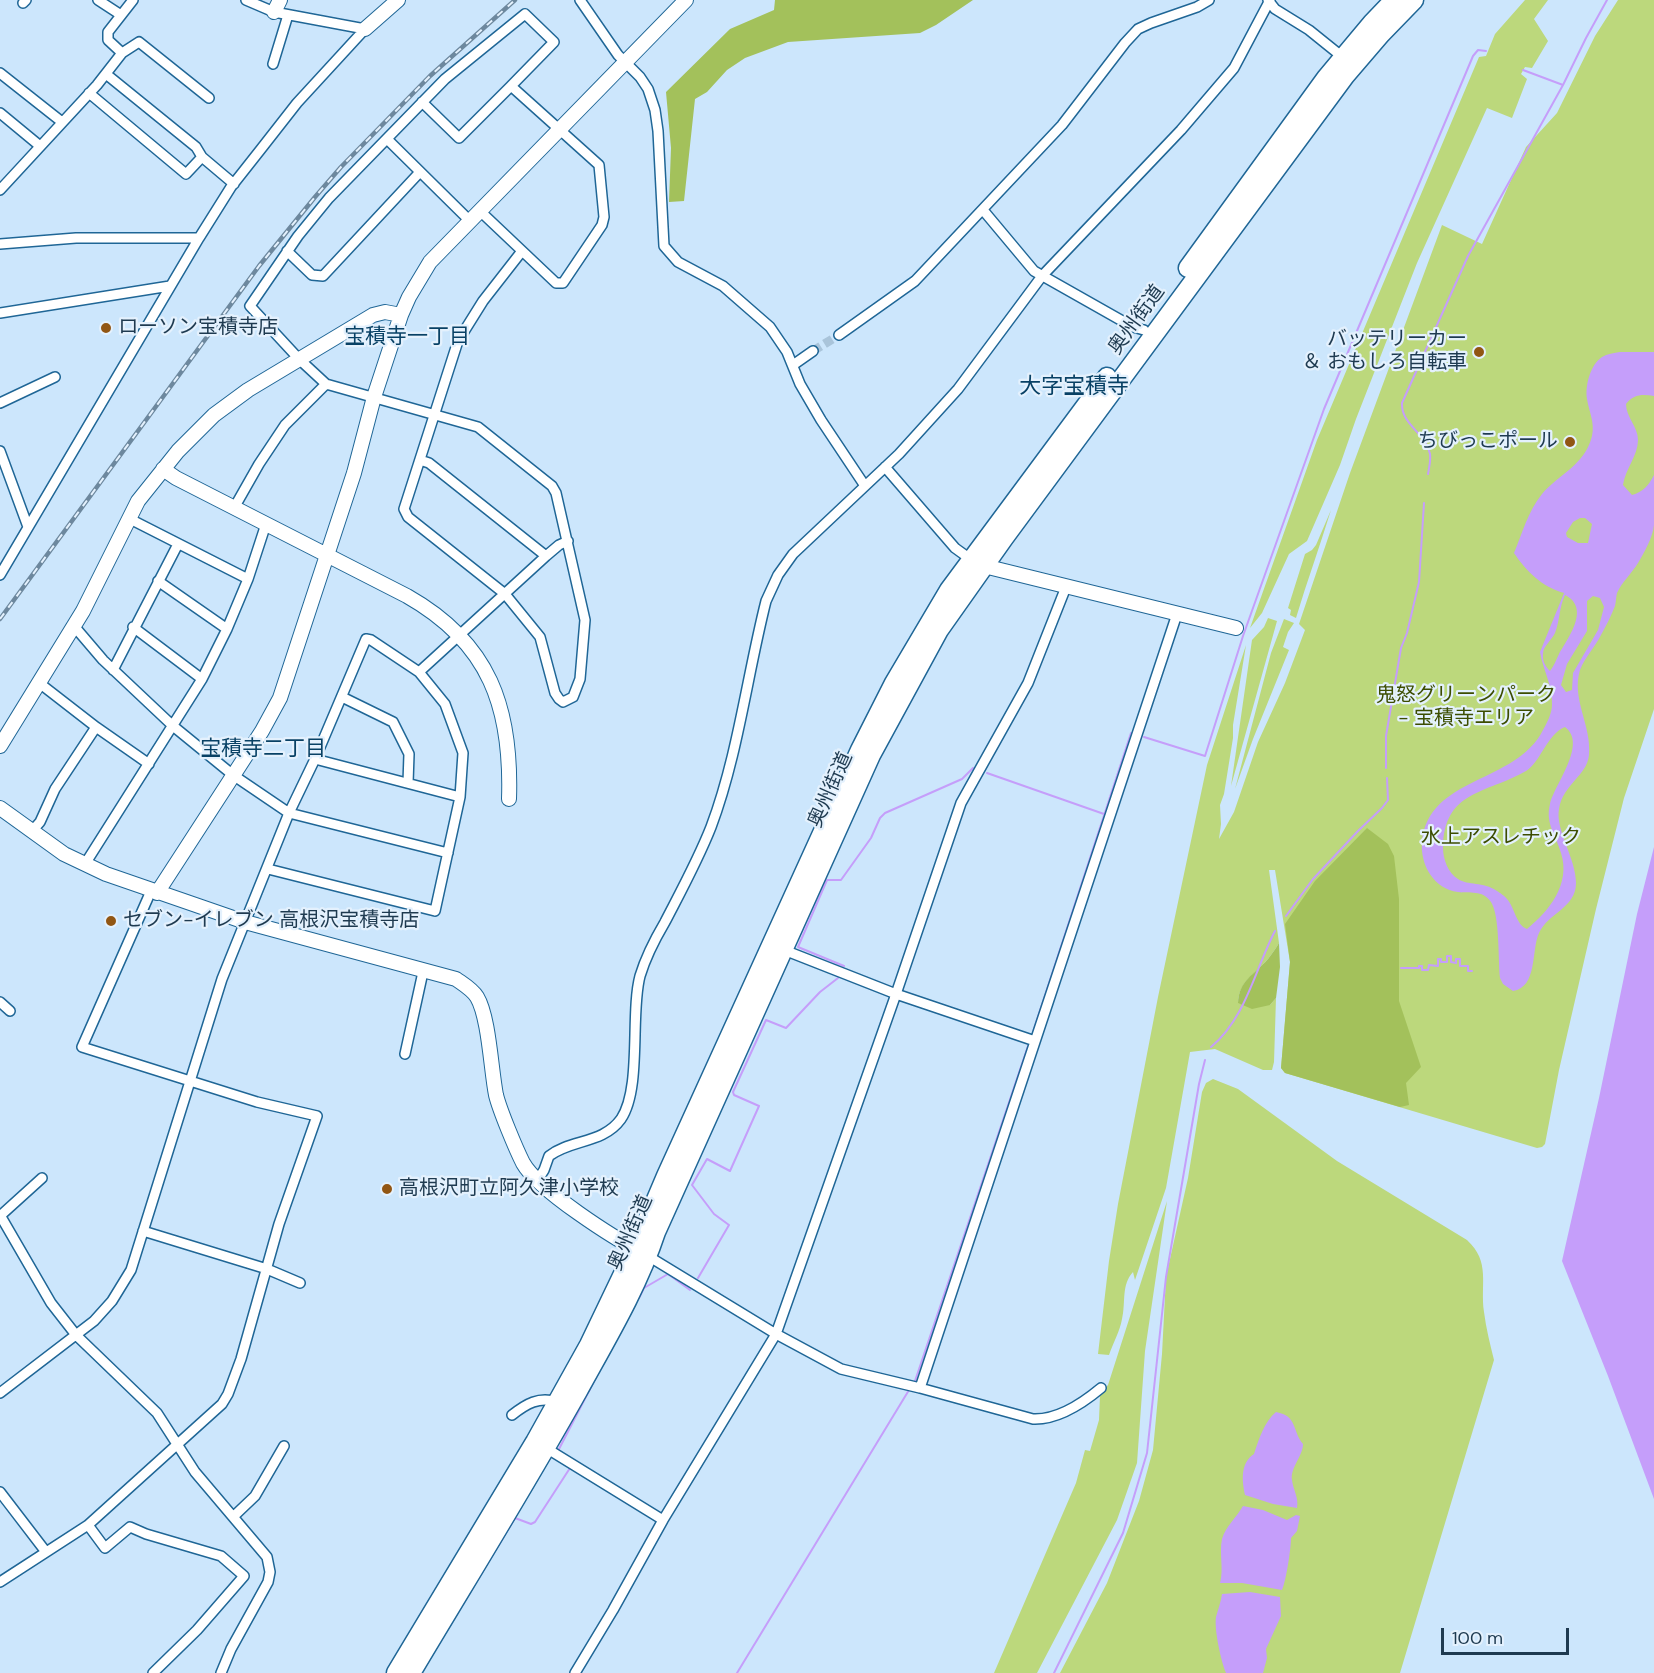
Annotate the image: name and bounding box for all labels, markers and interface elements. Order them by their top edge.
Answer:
street label: 奥州街道 [1104,281,1170,359]
place label: ローソン宝積寺店 [118,316,278,340]
marker: ローソン宝積寺店 [99,321,113,335]
district label: 宝積寺一丁目 [344,324,470,350]
place label: バッテリーカー ＆ おもしろ自転車 [1302,328,1467,375]
marker: バッテリーカー ＆ おもしろ自転車 [1472,345,1486,359]
district label: 大字宝積寺 [1019,374,1129,400]
place label: ちびっこポール [1418,430,1558,454]
marker: ちびっこポール [1563,435,1577,449]
park label: 鬼怒グリーンパーク - 宝積寺エリア [1376,684,1556,731]
district label: 宝積寺二丁目 [200,736,326,762]
street label: 奥州街道 [804,749,858,831]
park label: 水上アスレチック [1421,826,1581,850]
place label: セブン-イレブン 高根沢宝積寺店 [123,909,419,933]
marker: セブン-イレブン 高根沢宝積寺店 [104,914,118,928]
place label: 高根沢町立阿久津小学校 [399,1177,619,1201]
marker: 高根沢町立阿久津小学校 [380,1182,394,1196]
street label: 奥州街道 [604,1192,658,1274]
scale bar [1444,1616,1572,1654]
text: 100 m [1452,1626,1503,1650]

